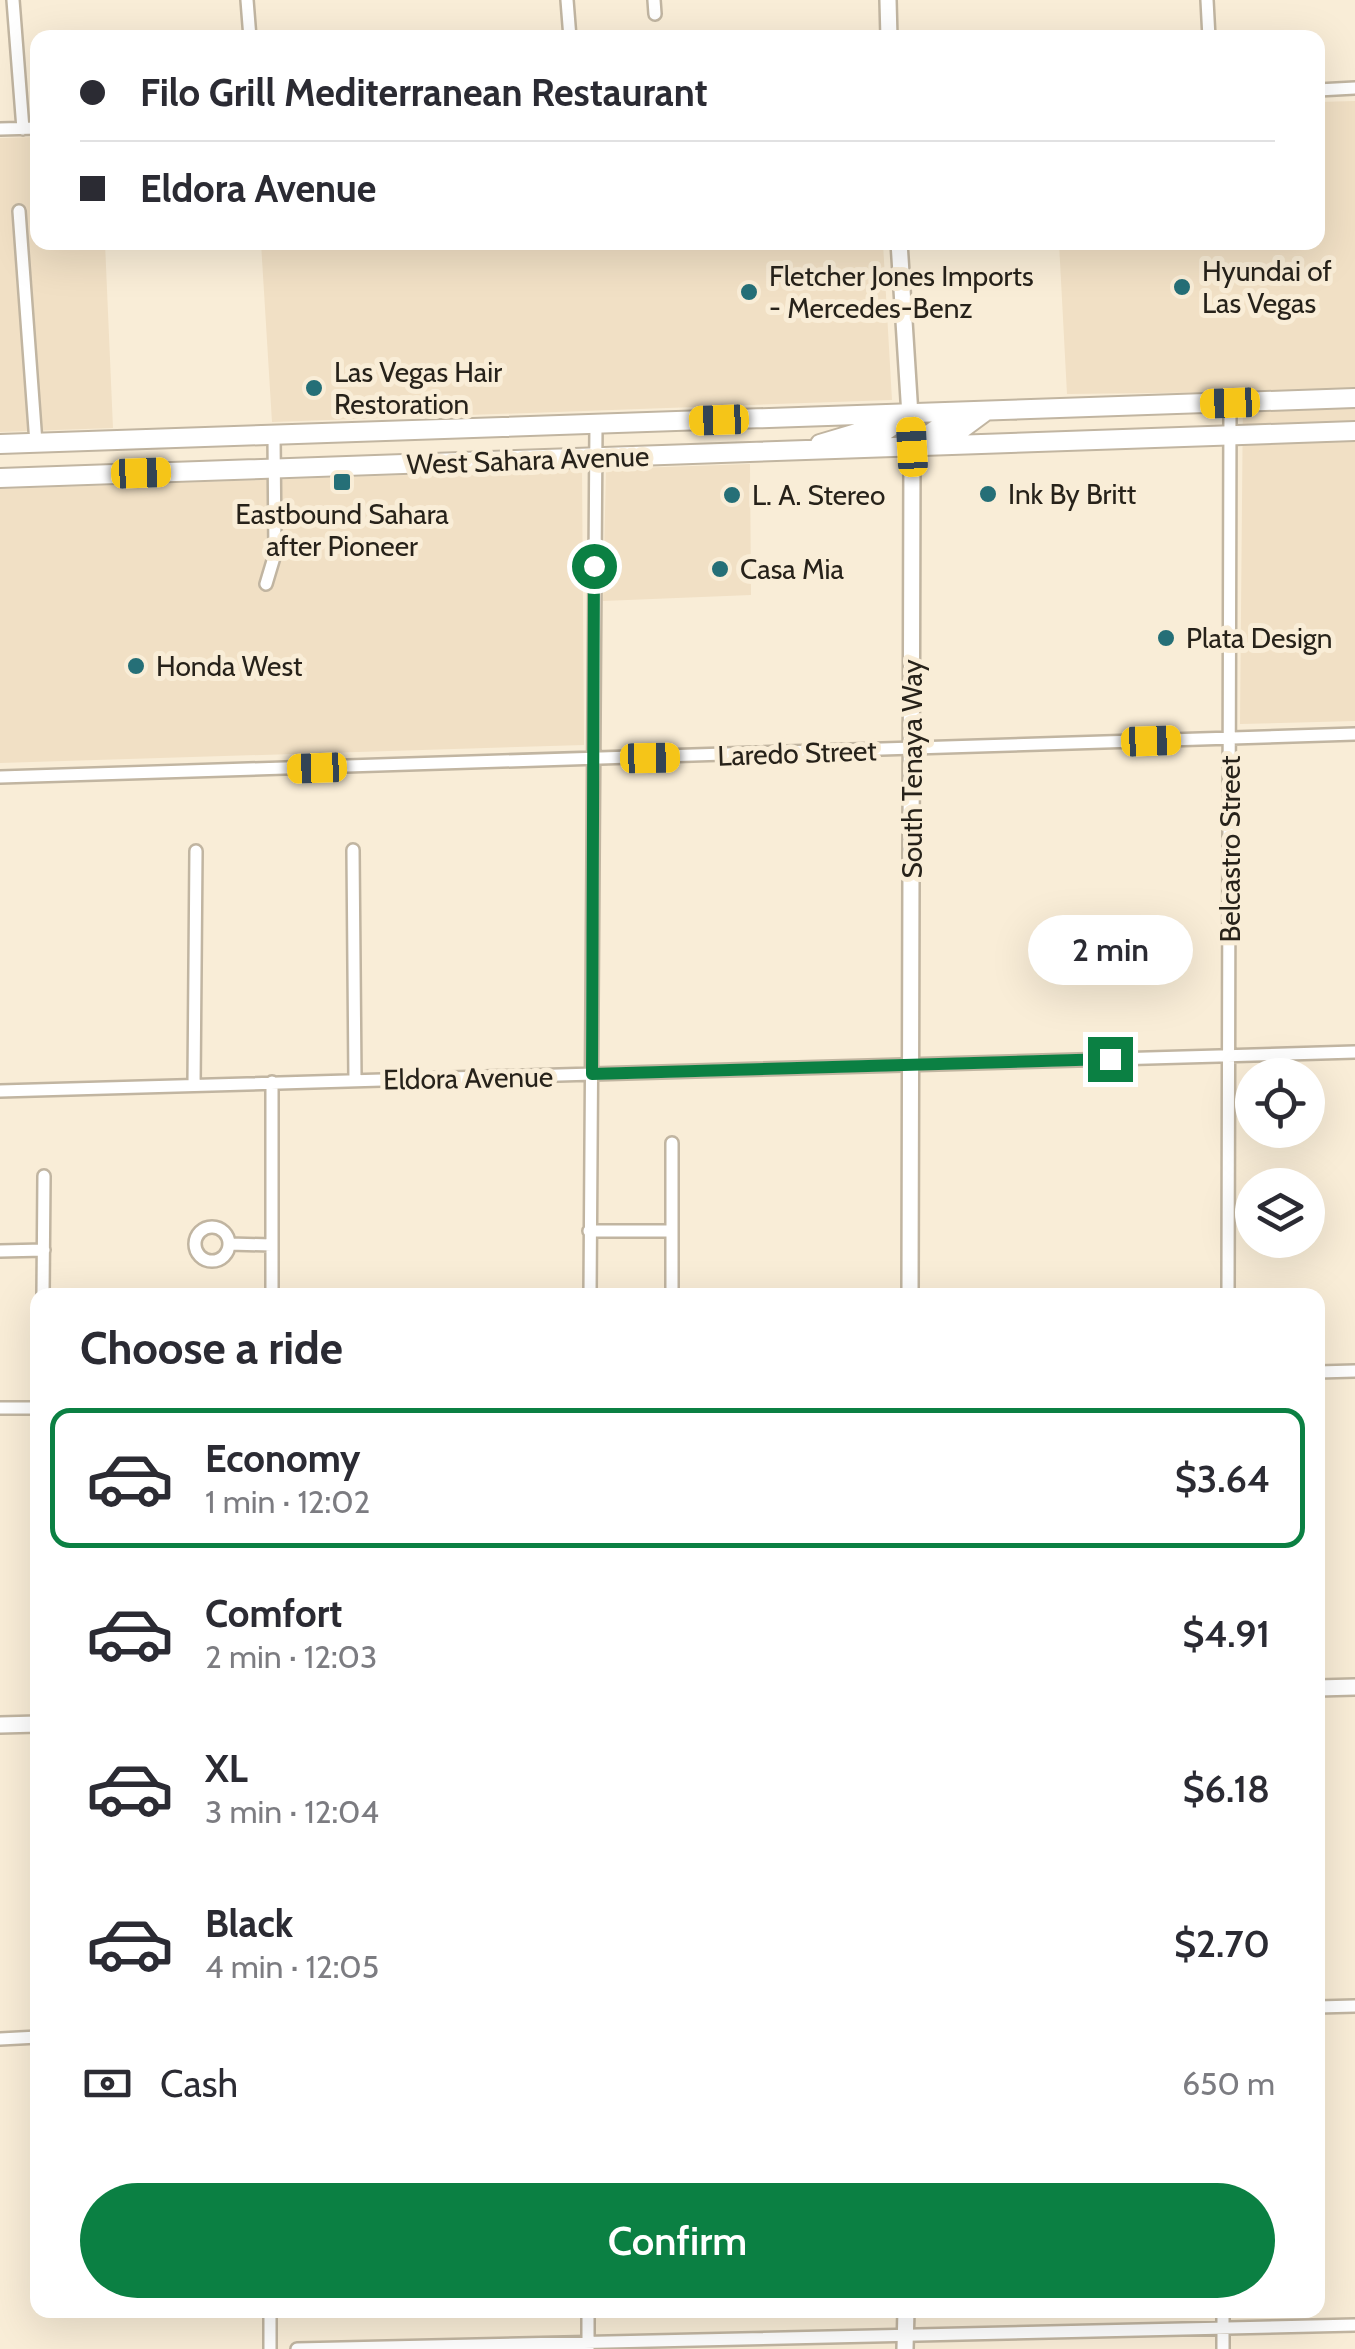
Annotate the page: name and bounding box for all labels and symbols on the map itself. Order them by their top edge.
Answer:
place label: Hyundai of Las Vegas [1202,254,1332,320]
place label: Fletcher Jones Imports - Mercedes-Benz [769,259,1034,325]
marker: Hyundai of Las Vegas [1171,276,1193,298]
marker: Fletcher Jones Imports - Mercedes-Benz [738,281,760,303]
place label: Las Vegas Hair Restoration [334,355,502,421]
marker: Las Vegas Hair Restoration [303,377,325,399]
car [1199,387,1261,419]
car [688,404,750,436]
car [895,416,929,478]
street label: West Sahara Avenue [406,439,650,481]
car [110,457,172,489]
marker: Eastbound Sahara after Pioneer [331,471,353,493]
place label: Ink By Britt [1008,477,1136,511]
place label: L. A. Stereo [752,478,885,512]
marker: Ink By Britt [977,483,999,505]
marker: L. A. Stereo [721,484,743,506]
place label: Eastbound Sahara after Pioneer [235,497,449,563]
route start [572,544,617,589]
place label: Casa Mia [740,552,844,586]
marker: Casa Mia [709,558,731,580]
place label: Plata Design [1186,621,1332,655]
marker: Plata Design [1155,627,1177,649]
place label: Honda West [156,649,302,683]
marker: Honda West [125,655,147,677]
street label: South Tenaya Way [895,659,929,879]
car [1120,725,1182,757]
street label: Laredo Street [717,733,877,773]
car [620,742,680,774]
car [286,752,348,784]
street label: Belcastro Street [1213,756,1247,942]
callout: 2 min [1028,914,1192,984]
route end [1088,1037,1133,1082]
street label: Eldora Avenue [383,1060,553,1096]

